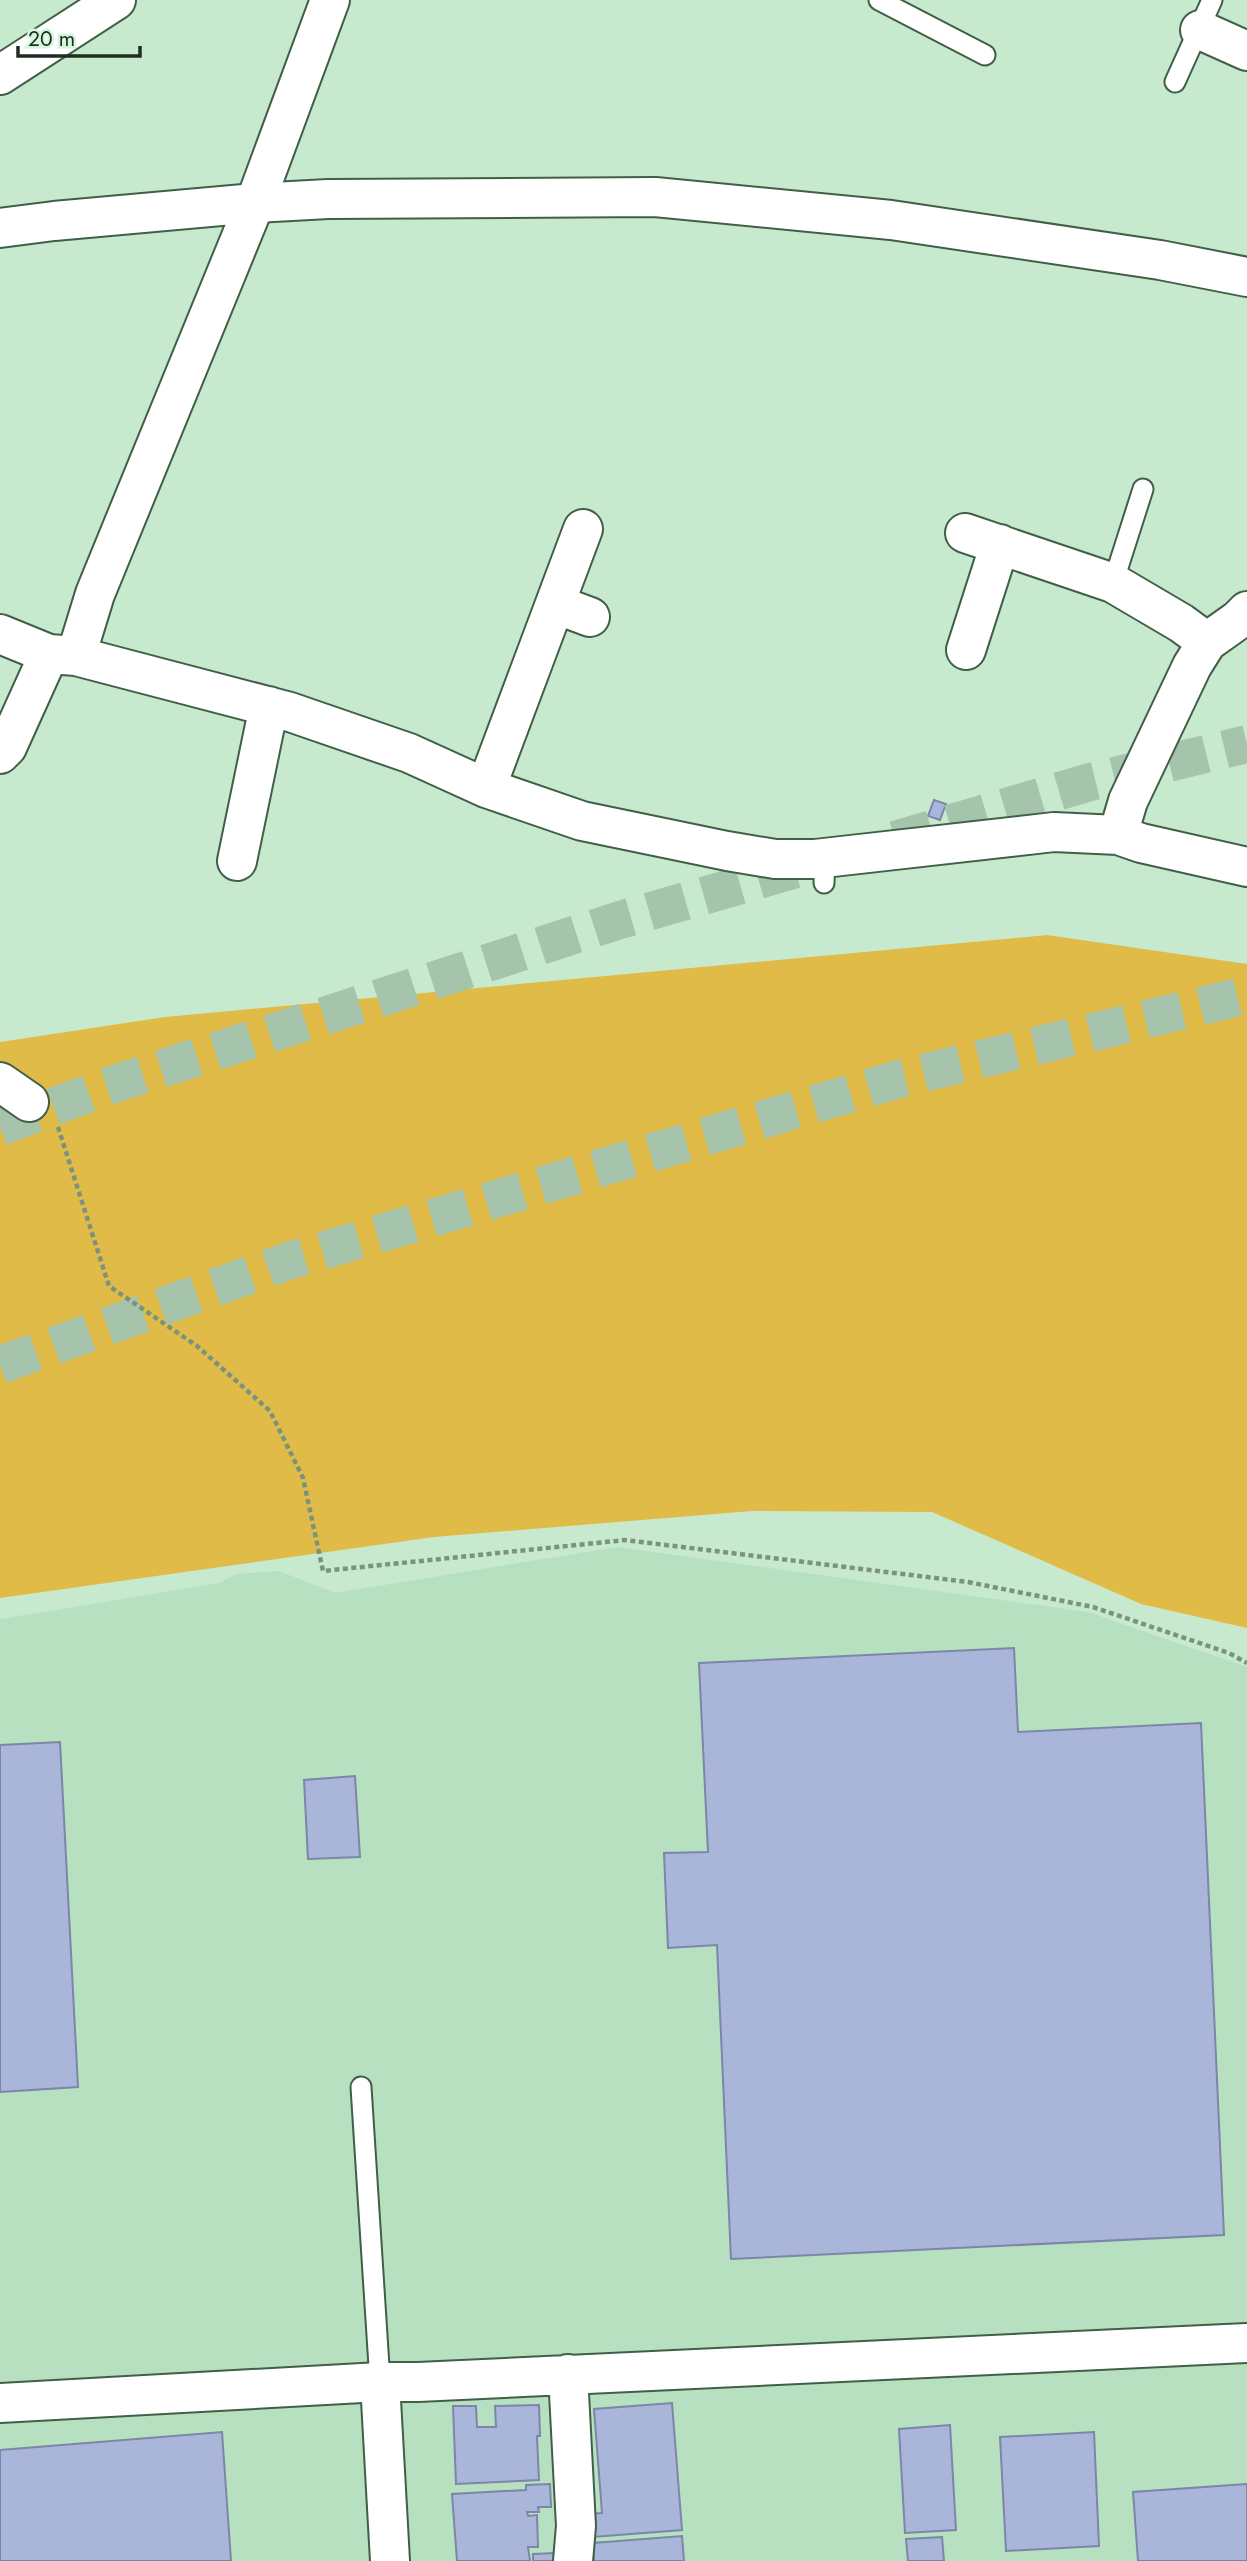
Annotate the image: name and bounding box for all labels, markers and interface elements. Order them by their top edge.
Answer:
scale bar [18,14,140,58]
text: 20 m [28,24,75,54]

